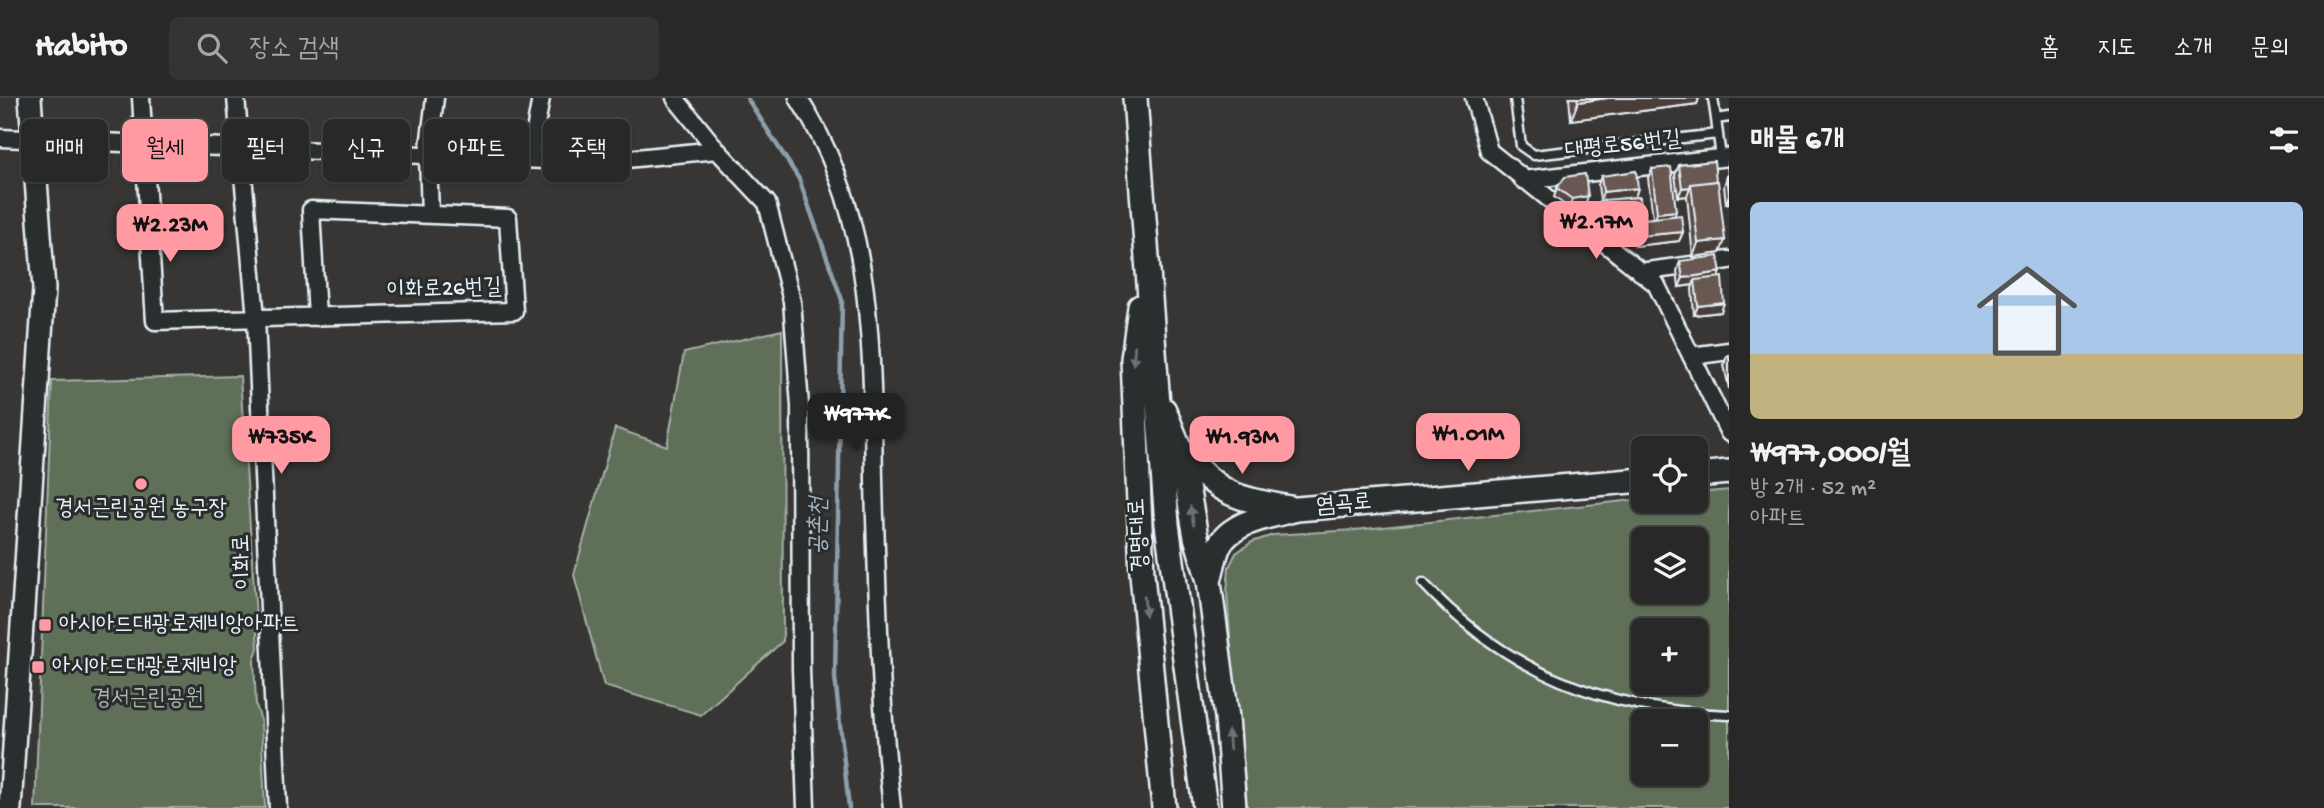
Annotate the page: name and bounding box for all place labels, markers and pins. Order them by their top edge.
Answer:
pin: ₩2.17M [1539,202,1653,261]
pin: ₩2.23M [113,204,227,264]
pin: ₩977K [807,394,905,453]
pin: ₩1.01M [1411,414,1525,473]
pin: ₩735K [232,416,330,476]
pin: ₩1.93M [1185,416,1299,476]
marker: 경서근린공원 농구장 [133,476,149,492]
place label: 경서근린공원 농구장 [55,496,227,523]
place label: 아시아드대광로제비앙아파트 [59,612,300,639]
marker: 아시아드대광로제비앙아파트 [37,617,53,633]
place label: 아시아드대광로제비앙 [52,654,237,681]
marker: 아시아드대광로제비앙 [30,659,46,675]

